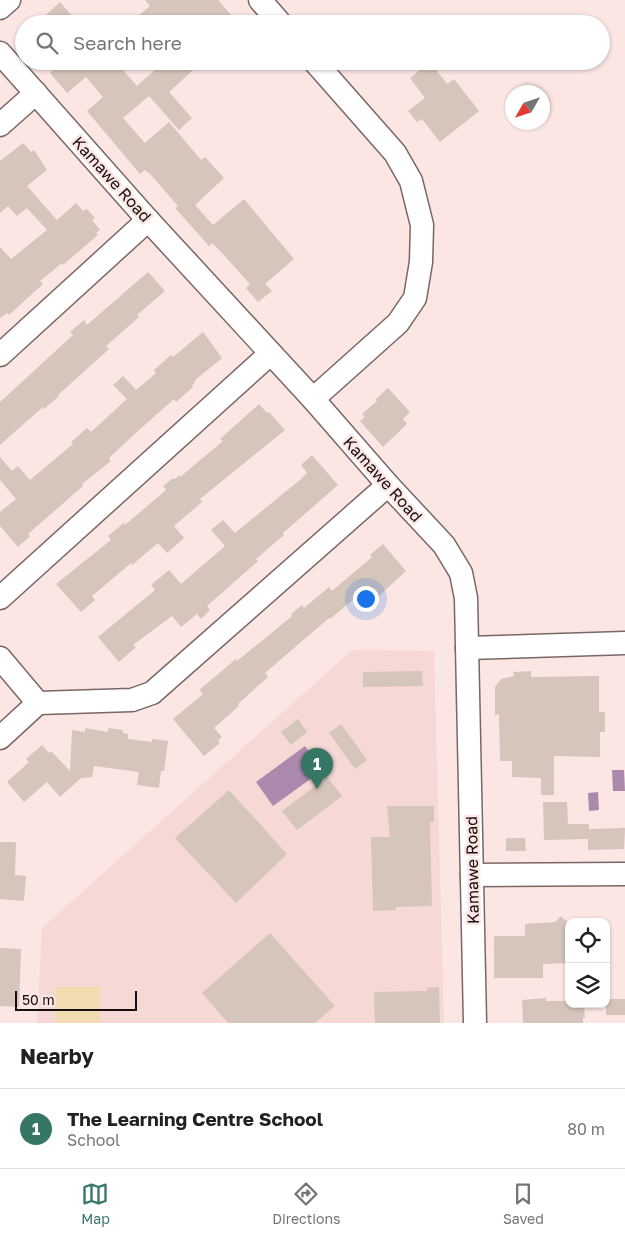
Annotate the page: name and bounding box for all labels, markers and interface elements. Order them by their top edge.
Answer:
search box [15,15,610,70]
icon: search [33,29,61,57]
text: Search here [73,31,182,54]
north arrow [505,85,550,130]
street label: Kamawe Road [68,132,156,226]
street label: Kamawe Road [339,432,427,526]
your location [353,586,379,612]
pin: 1 [301,748,333,789]
street label: Kamawe Road [461,816,483,924]
map controls [565,918,610,1008]
button: locate [565,918,610,963]
button: layers [565,963,610,1008]
scale bar [15,988,138,1011]
text: 50 m [22,991,55,1008]
text: Nearby [20,1043,94,1069]
text: The Learning Centre School [67,1107,323,1130]
text: 1 [32,1119,40,1139]
text: 80 m [567,1119,605,1139]
text: School [67,1130,120,1150]
tab: Map [81,1180,110,1227]
tab: Directions [272,1180,341,1227]
tab: Saved [503,1180,544,1227]

